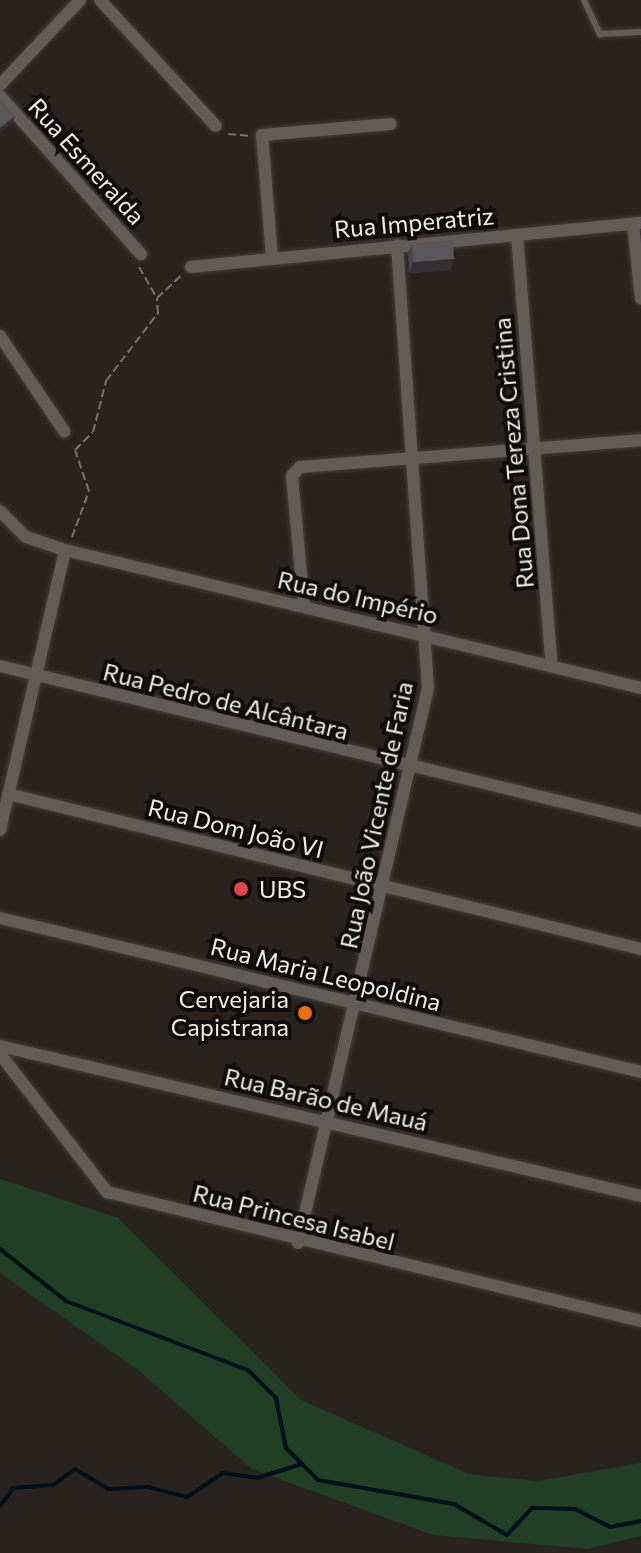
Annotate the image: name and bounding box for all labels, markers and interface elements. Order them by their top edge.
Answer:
street label: Rua Esmeralda [23,92,151,230]
street label: Rua Imperatriz [333,201,495,243]
street label: Rua Dona Tereza Cristina [487,316,539,590]
street label: Rua do Império [275,565,441,629]
street label: Rua Pedro de Alcântara [100,657,352,745]
street label: Rua João Vicente de Faria [334,679,418,951]
street label: Rua Dom João VI [145,792,327,864]
place label: UBS [259,875,306,903]
marker: UBS [230,878,252,900]
street label: Rua Maria Leopoldina [208,931,444,1017]
place label: Cervejaria Capistrana [171,985,289,1041]
marker: Cervejaria Capistrana [296,1004,314,1022]
street label: Rua Barão de Mauá [222,1062,430,1136]
street label: Rua Princesa Isabel [190,1178,398,1256]

